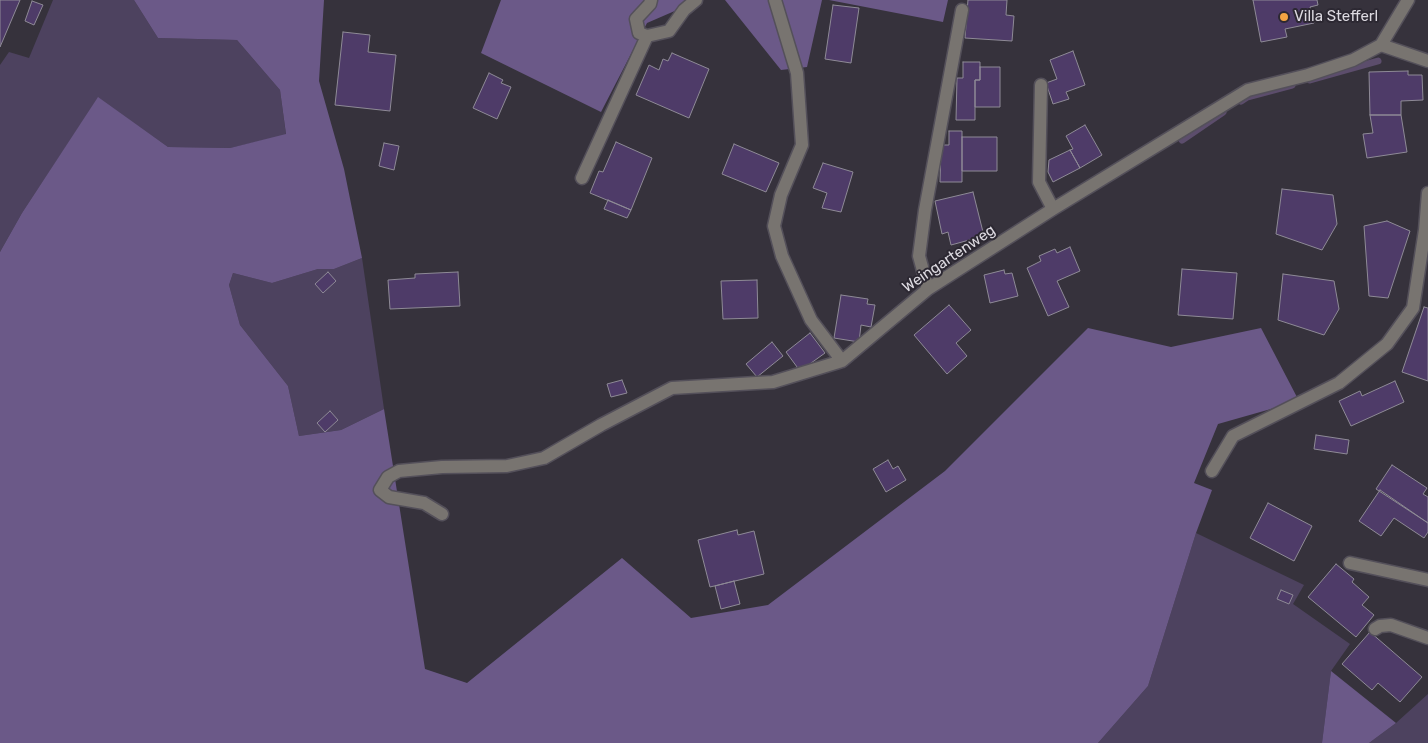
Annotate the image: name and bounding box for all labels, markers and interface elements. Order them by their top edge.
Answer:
place label: Villa Stefferl [1294,8,1378,26]
marker: Villa Stefferl [1278,11,1290,23]
street label: Weingartenweg [899,221,999,297]

